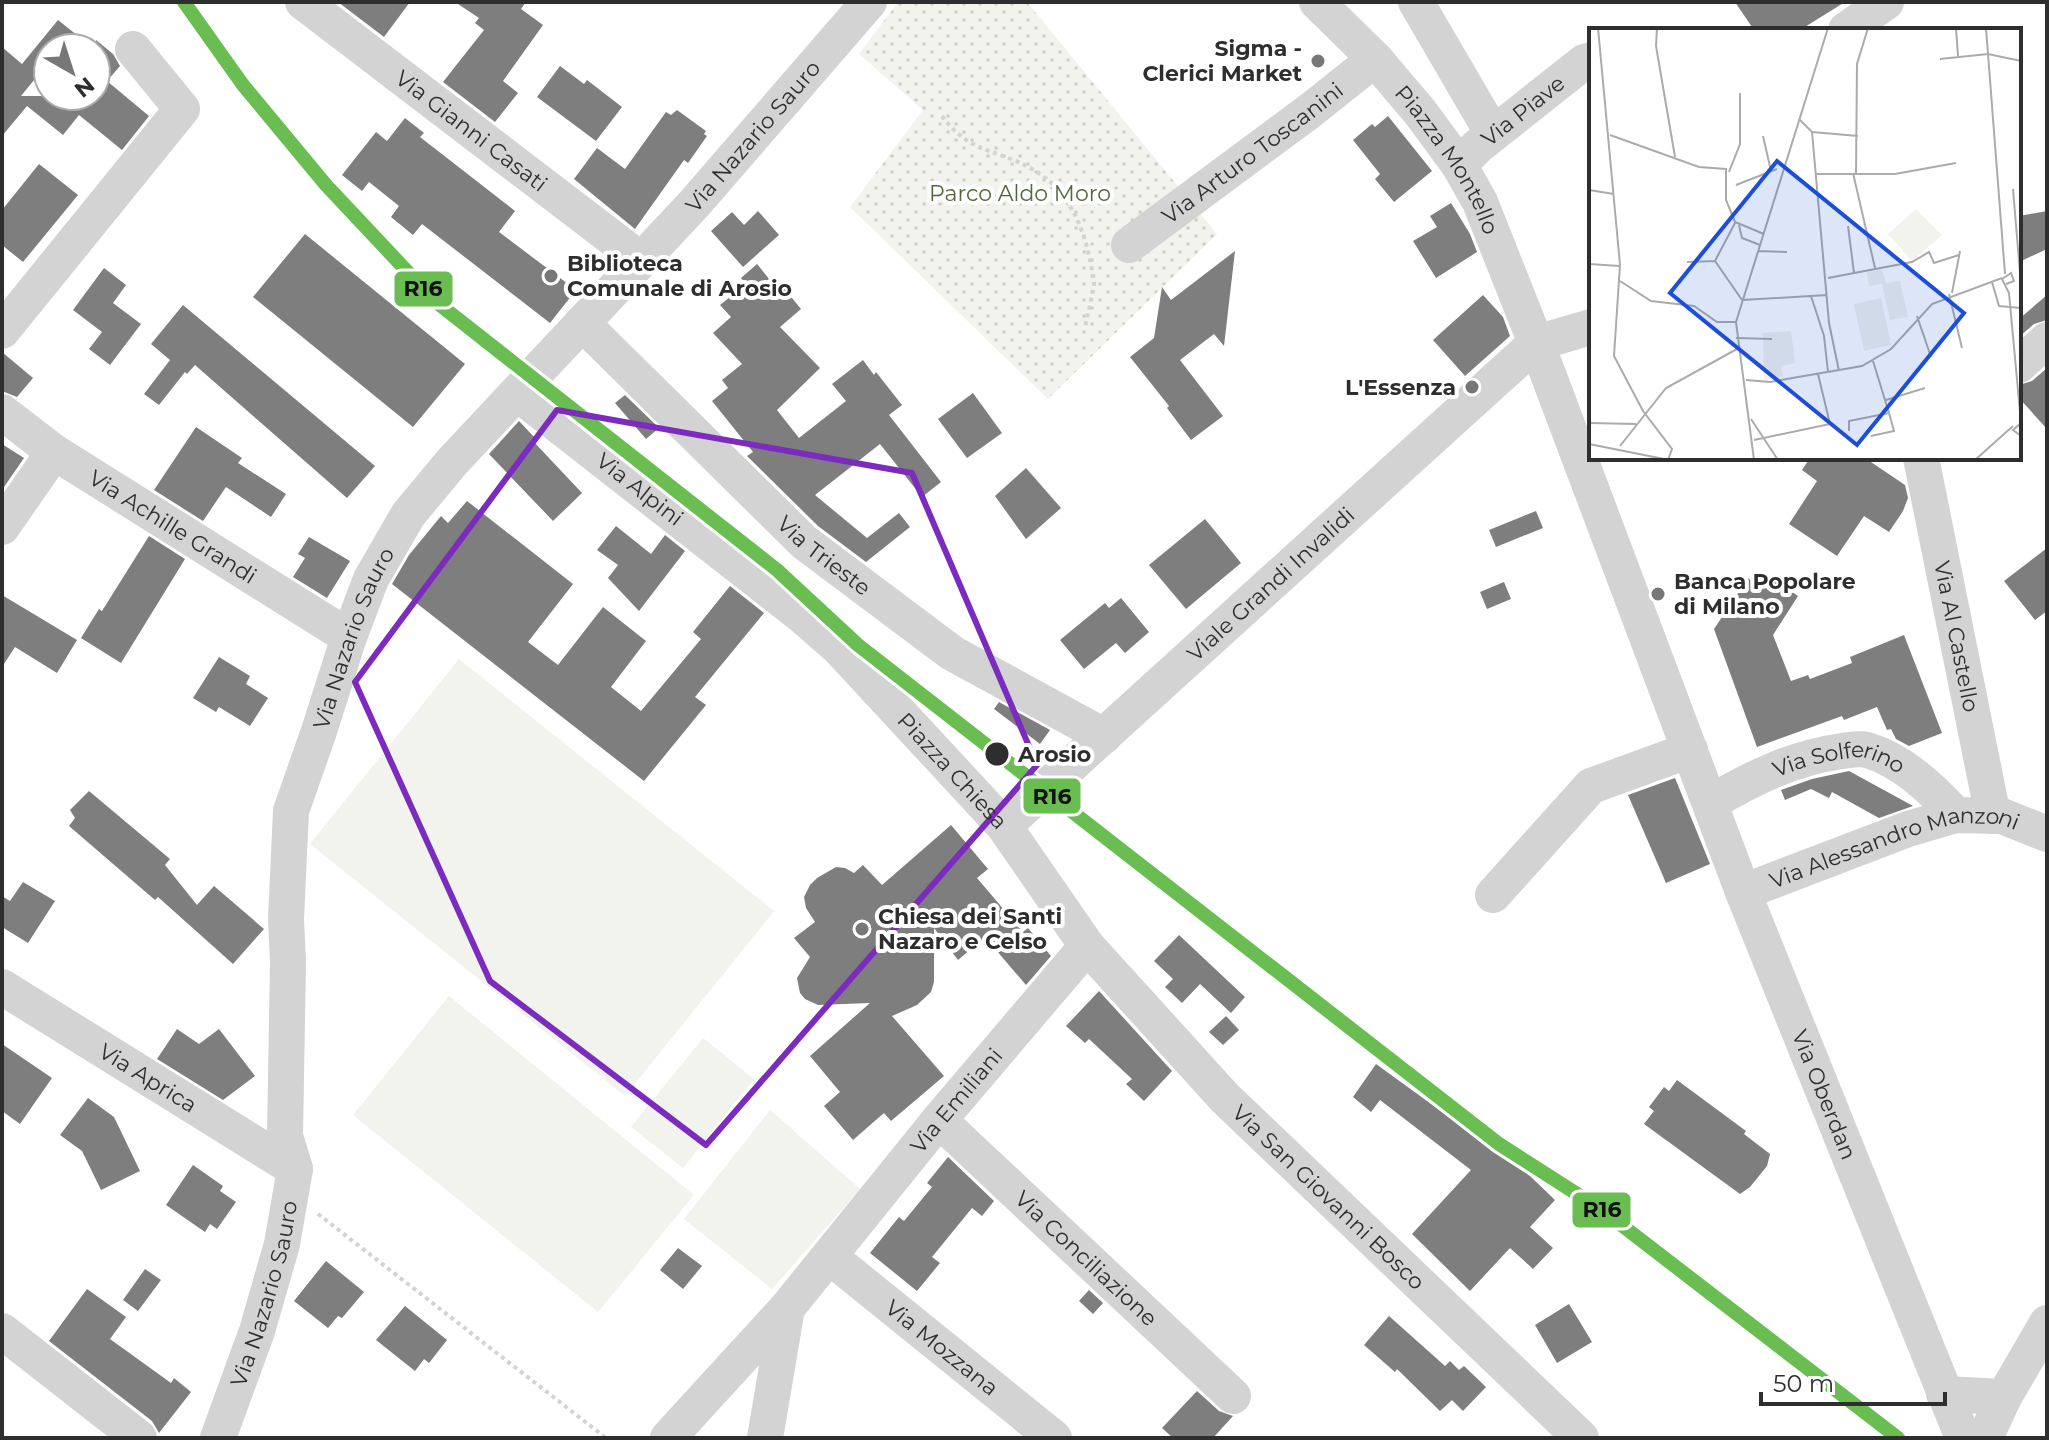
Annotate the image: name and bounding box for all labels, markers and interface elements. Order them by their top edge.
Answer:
inset map [1589,28,2021,460]
north arrow [32,32,112,112]
place label: Sigma - Clerici Market [1142,35,1302,87]
marker: Sigma - Clerici Market [1309,52,1327,70]
street label: Via Nazario Sauro [680,55,826,218]
street label: Via Gianni Casati [390,64,553,197]
street label: Via Piave [1476,69,1570,152]
text: N [69,71,100,103]
street label: Via Arturo Toscanini [1157,76,1348,229]
street label: Piazza Montello [1389,79,1505,238]
park label: Parco Aldo Moro [929,180,1111,207]
place label: Biblioteca Comunale di Arosio [567,250,792,302]
marker: Biblioteca Comunale di Arosio [542,267,560,285]
line badge: R16 [393,270,454,308]
text: R16 [404,275,442,302]
place label: L'Essenza [1345,374,1456,401]
marker: L'Essenza [1463,378,1481,396]
street label: Via Alpini [591,447,689,531]
street label: Via Achille Grandi [84,464,262,589]
street label: Viale Grandi Invalidi [1181,501,1360,667]
street label: Via Trieste [772,510,876,601]
street label: Via Nazario Sauro [307,542,400,732]
street label: Via Al Castello [1928,558,1985,714]
place label: Banca Popolare di Milano [1674,568,1856,620]
marker: Banca Popolare di Milano [1649,585,1667,603]
street label: Piazza Chiesa [892,707,1013,835]
text: Via Solferino [1769,735,1910,783]
marker: Arosio [983,740,1011,768]
place label: Arosio [1017,741,1091,768]
street label: Via Solferino [1769,761,1905,787]
line badge: R16 [1022,777,1082,815]
text: R16 [1033,783,1071,810]
street label: Via Alessandro Manzoni [1765,801,2024,894]
place label: Chiesa dei Santi Nazaro e Celso [878,903,1062,955]
marker: Chiesa dei Santi Nazaro e Celso [853,920,871,938]
street label: Via Oberdan [1786,1026,1863,1163]
street label: Via Aprica [94,1037,202,1118]
street label: Via Emiliani [904,1042,1008,1159]
street label: Via San Giovanni Bosco [1227,1099,1431,1295]
street label: Via Conciliazione [1009,1185,1163,1332]
line badge: R16 [1571,1191,1632,1229]
text: R16 [1583,1196,1621,1223]
street label: Via Nazario Sauro [224,1198,303,1390]
street label: Via Mozzana [880,1294,1004,1401]
scale bar [1761,1356,1945,1406]
text: 50 m [1773,1369,1834,1398]

